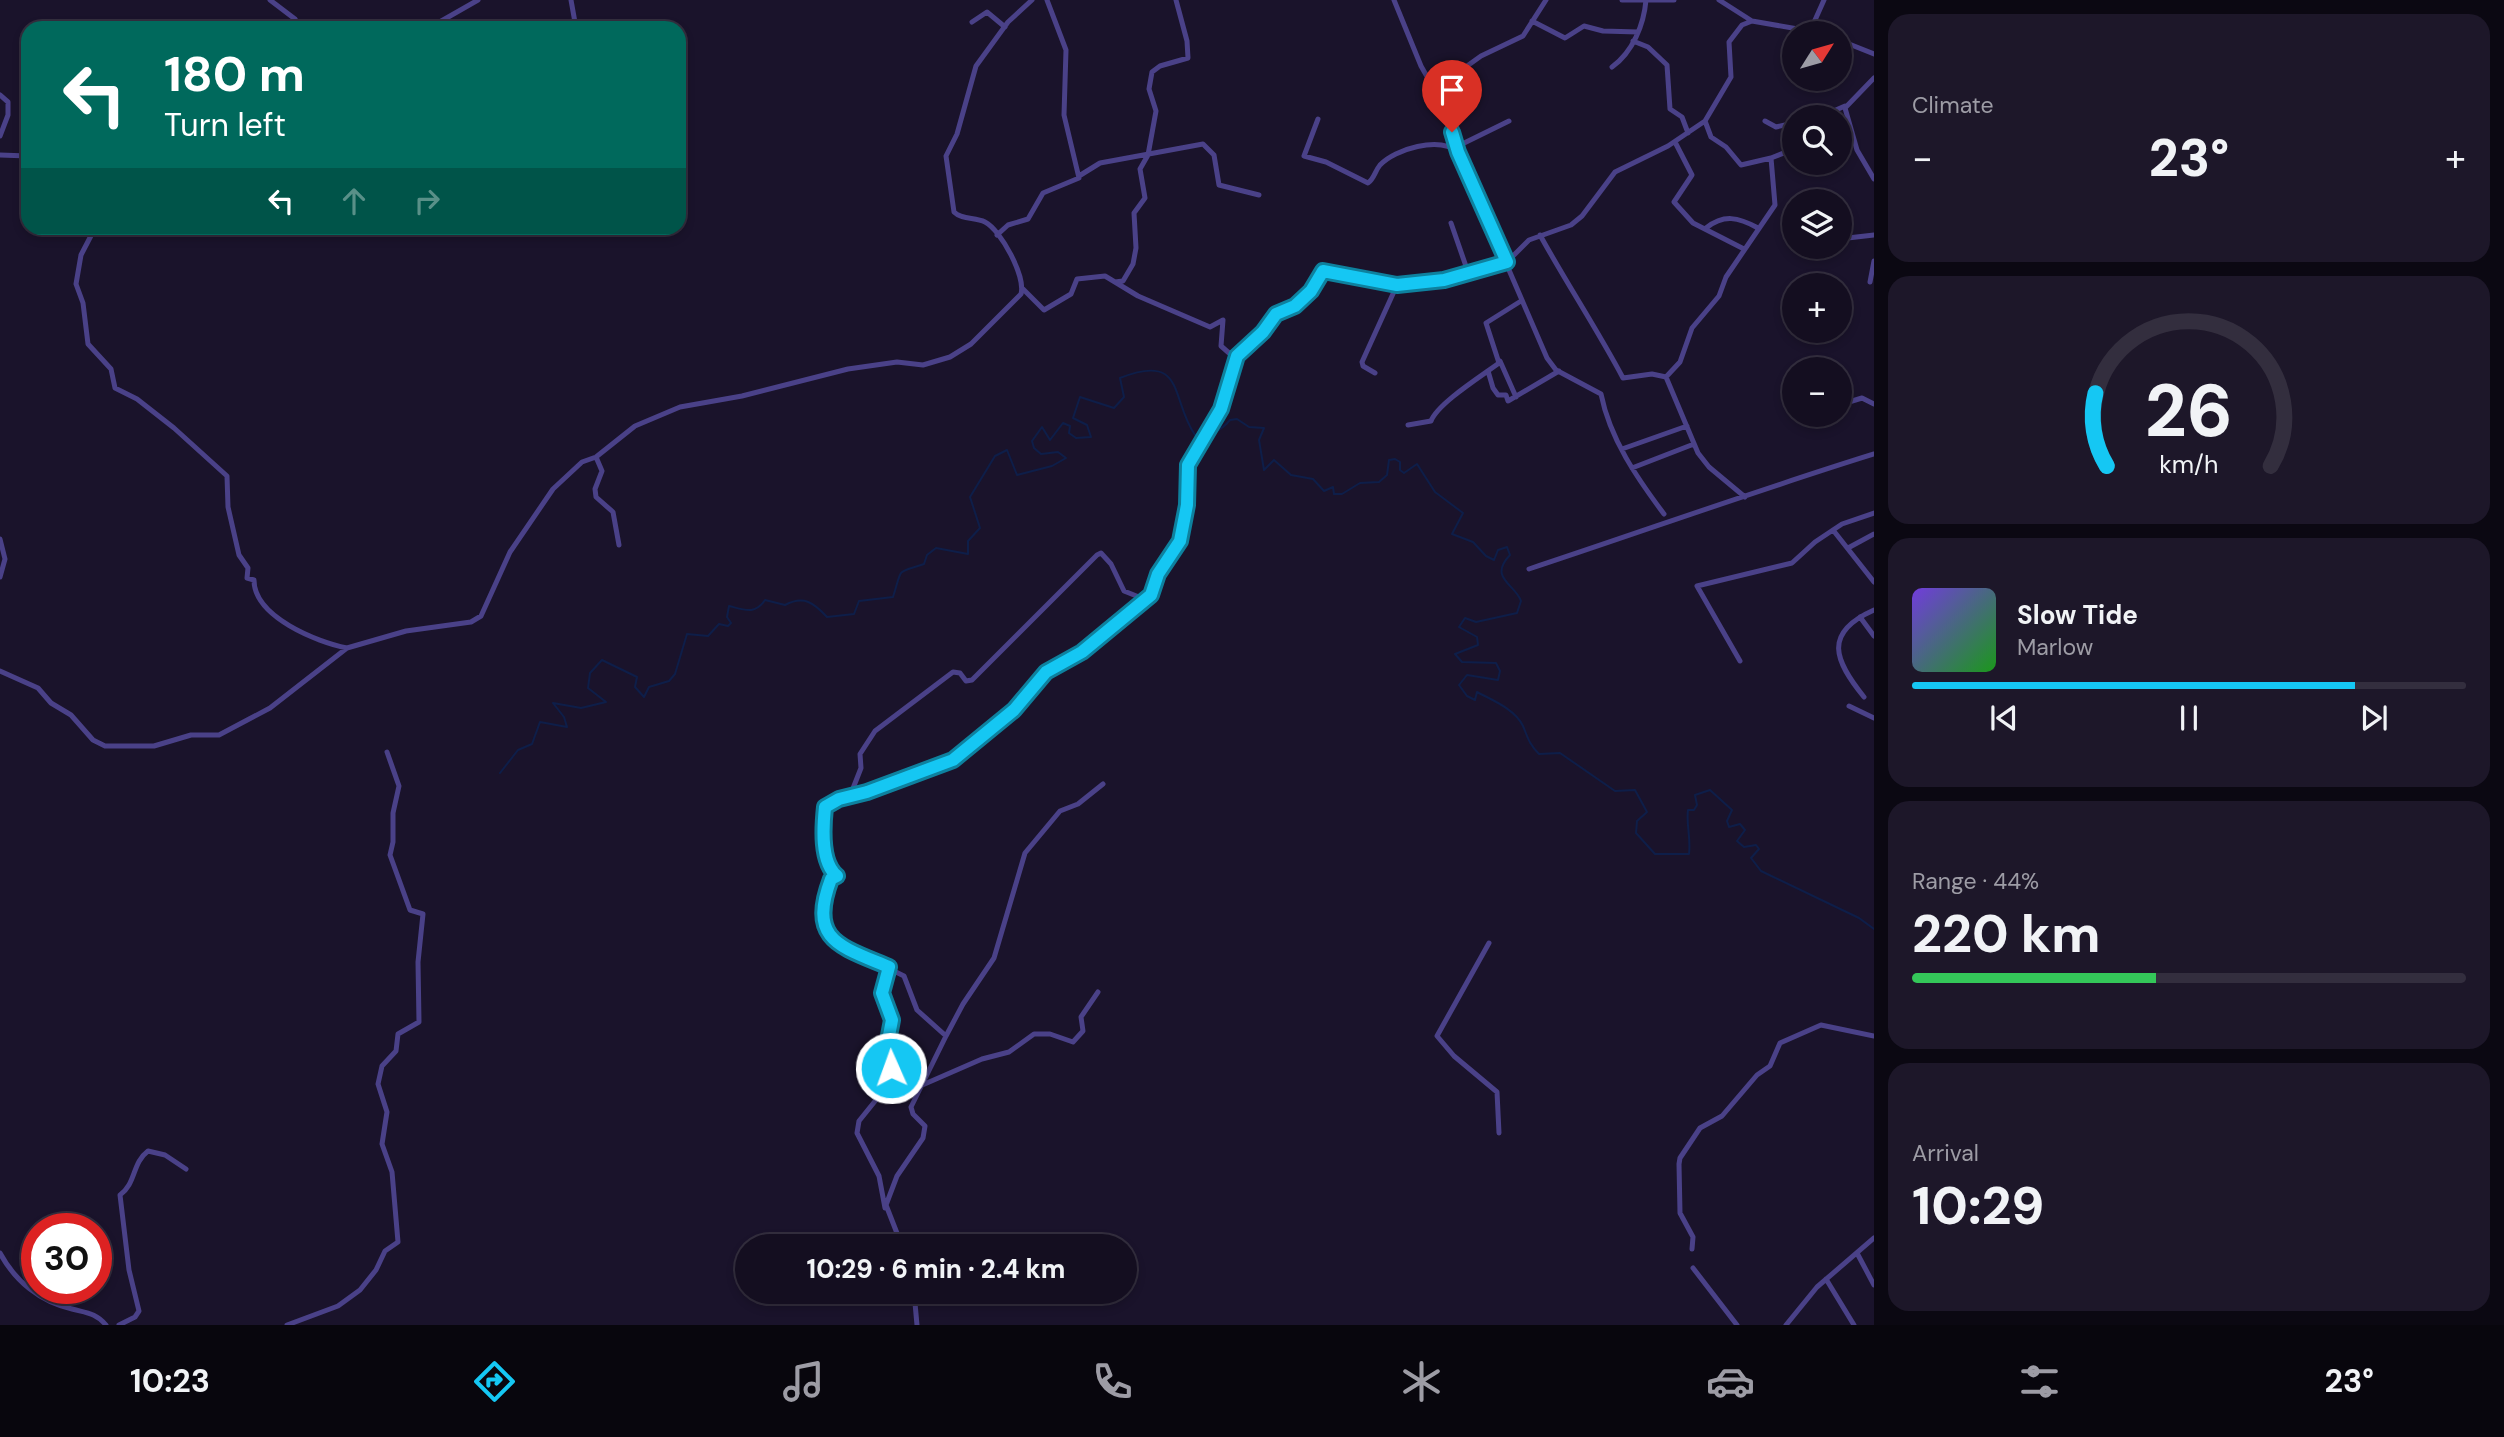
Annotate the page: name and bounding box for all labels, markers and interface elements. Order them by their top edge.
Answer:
north arrow [1782,21,1852,91]
map controls [1782,21,1852,427]
text: 180 m [164,42,305,106]
icon: left [49,49,140,140]
pin [1422,60,1482,132]
icon: arrive [1433,71,1471,109]
text: Climate [1912,90,1994,120]
text: Turn left [164,104,286,146]
button: search [1782,105,1852,175]
text: 23° [2149,124,2229,192]
text: − [1912,133,1933,183]
text: + [2445,133,2466,183]
icon: left [262,182,300,220]
icon: ahead [335,182,373,220]
icon: right [408,182,446,220]
button: layers [1782,189,1852,259]
button: + [1782,273,1852,343]
button: − [1782,357,1852,427]
text: 26 [2145,365,2233,460]
text: km/h [2159,448,2219,481]
text: Slow Tide [2017,598,2138,632]
text: Marlow [2017,632,2093,662]
icon: previous [1985,699,2023,737]
icon: pause [2170,699,2208,737]
icon: next [2355,699,2393,737]
text: Range · 44% [1912,866,2039,896]
text: 220 km [1912,900,2100,968]
position arrow [854,1031,928,1105]
text: Arrival [1912,1138,1979,1168]
text: 10:29 [1912,1172,2044,1240]
speed limit sign: 30 [21,1213,112,1304]
text: 10:29 · 6 min · 2.4 km [807,1252,1065,1286]
icon: directions [470,1357,519,1406]
icon: music [779,1357,828,1406]
icon: phone [1088,1357,1137,1406]
icon: climate [1397,1357,1446,1406]
icon: car [1706,1357,1755,1406]
icon: filters [2015,1357,2064,1406]
text: 10:23 [130,1360,210,1402]
text: 23° [2325,1360,2374,1402]

